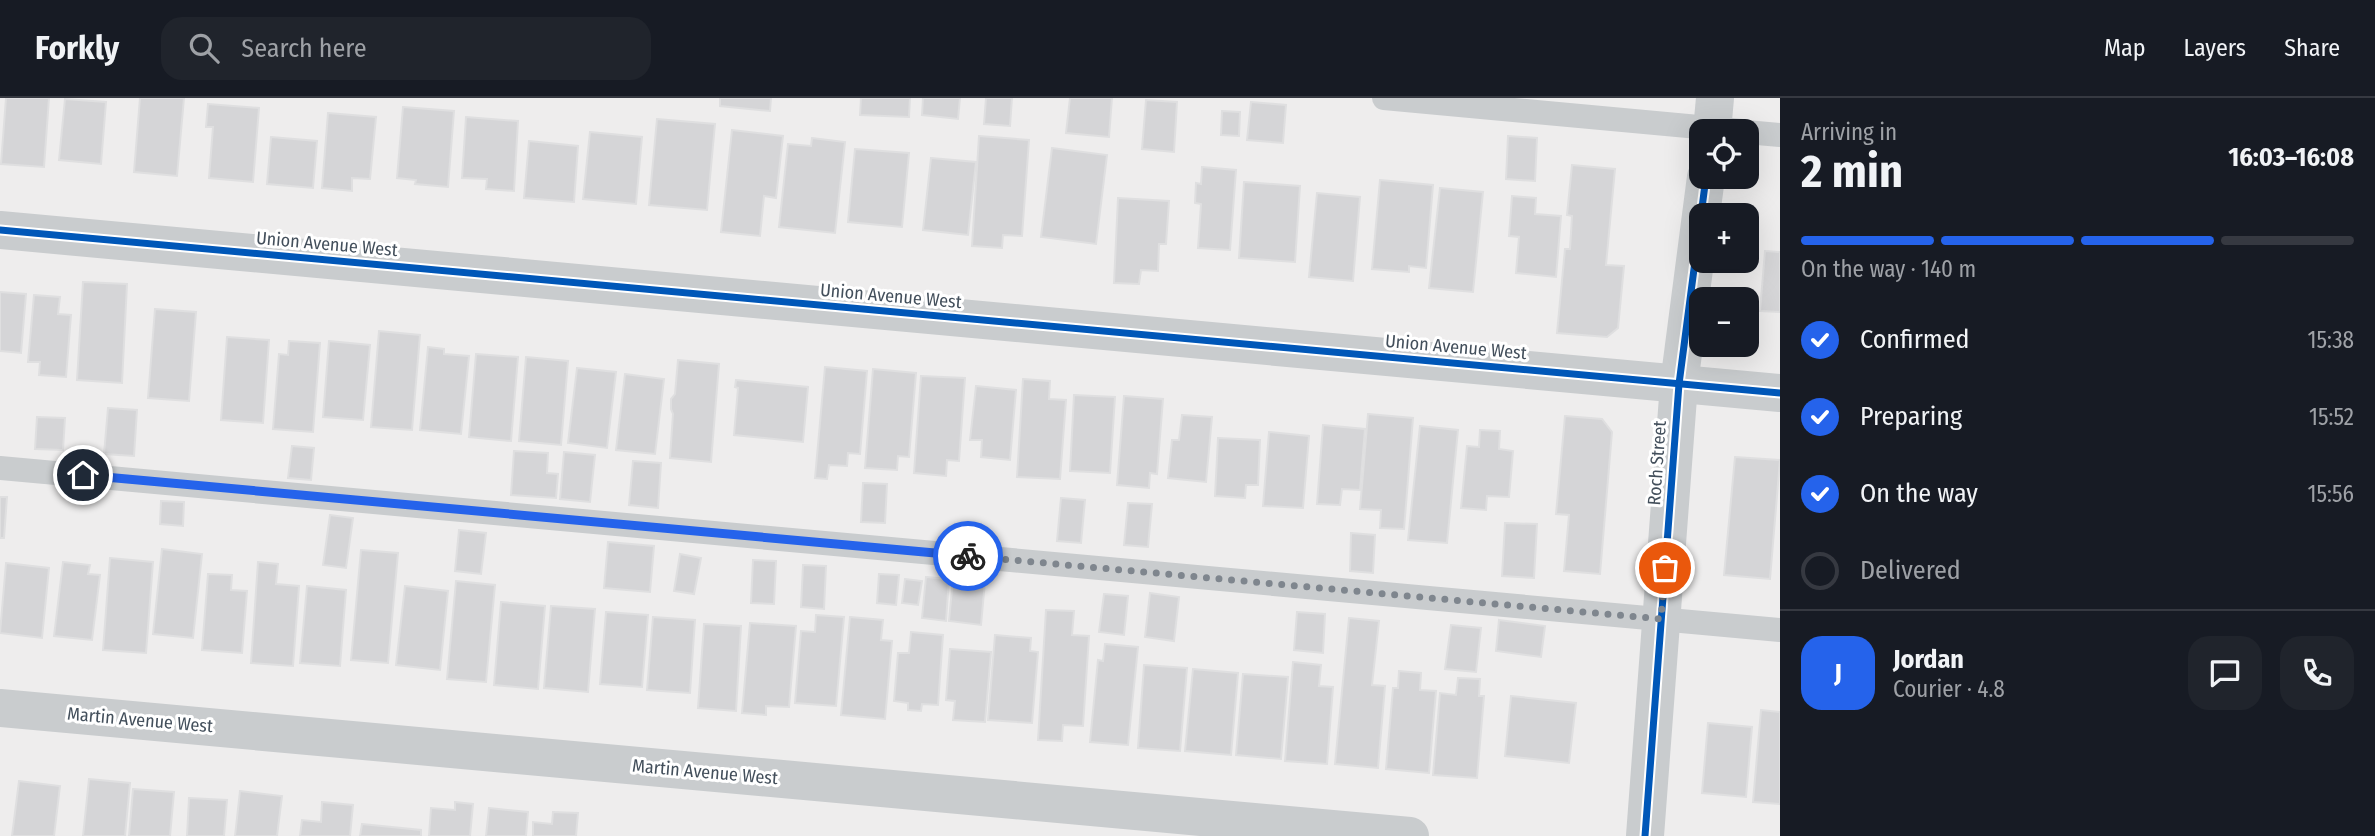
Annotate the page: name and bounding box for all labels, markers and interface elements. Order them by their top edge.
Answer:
search box [161,17,651,80]
text: Forkly [35,28,119,68]
icon: search [185,29,223,67]
text: Search here [241,33,367,64]
text: Map [2104,34,2146,62]
text: Layers [2184,34,2246,62]
text: Share [2284,34,2340,62]
text: Arriving in [1801,118,1897,146]
map controls [1689,119,1759,357]
button: locate [1689,119,1759,189]
text: 16:03–16:08 [2228,142,2354,173]
text: 2 min [1801,144,1903,199]
button: + [1689,203,1759,273]
street label: Union Avenue West [255,227,399,261]
text: On the way · 140 m [1801,255,1976,283]
street label: Union Avenue West [819,279,963,313]
button: − [1689,287,1759,357]
icon: check [1801,321,1839,359]
text: Confirmed [1860,324,1970,355]
text: 15:38 [2308,326,2354,354]
street label: Union Avenue West [1384,330,1528,364]
icon: check [1801,398,1839,436]
text: Preparing [1860,401,1962,432]
text: 15:52 [2309,403,2354,431]
street label: Roch Street [1643,420,1671,506]
pin [53,445,113,505]
icon: home [64,456,102,494]
icon: check [1801,475,1839,513]
text: On the way [1860,478,1978,509]
text: 15:56 [2308,480,2354,508]
courier [933,521,1003,591]
icon: bike [949,537,987,575]
pin [1635,538,1695,598]
icon: bag [1646,549,1684,587]
text: Delivered [1860,555,1961,586]
button: chat [2188,636,2262,710]
button: phone [2280,636,2354,710]
text: Jordan [1893,644,1964,675]
text: J [1834,658,1842,689]
text: Courier · 4.8 [1893,675,2005,703]
street label: Martin Avenue West [66,703,214,737]
street label: Martin Avenue West [631,755,779,789]

